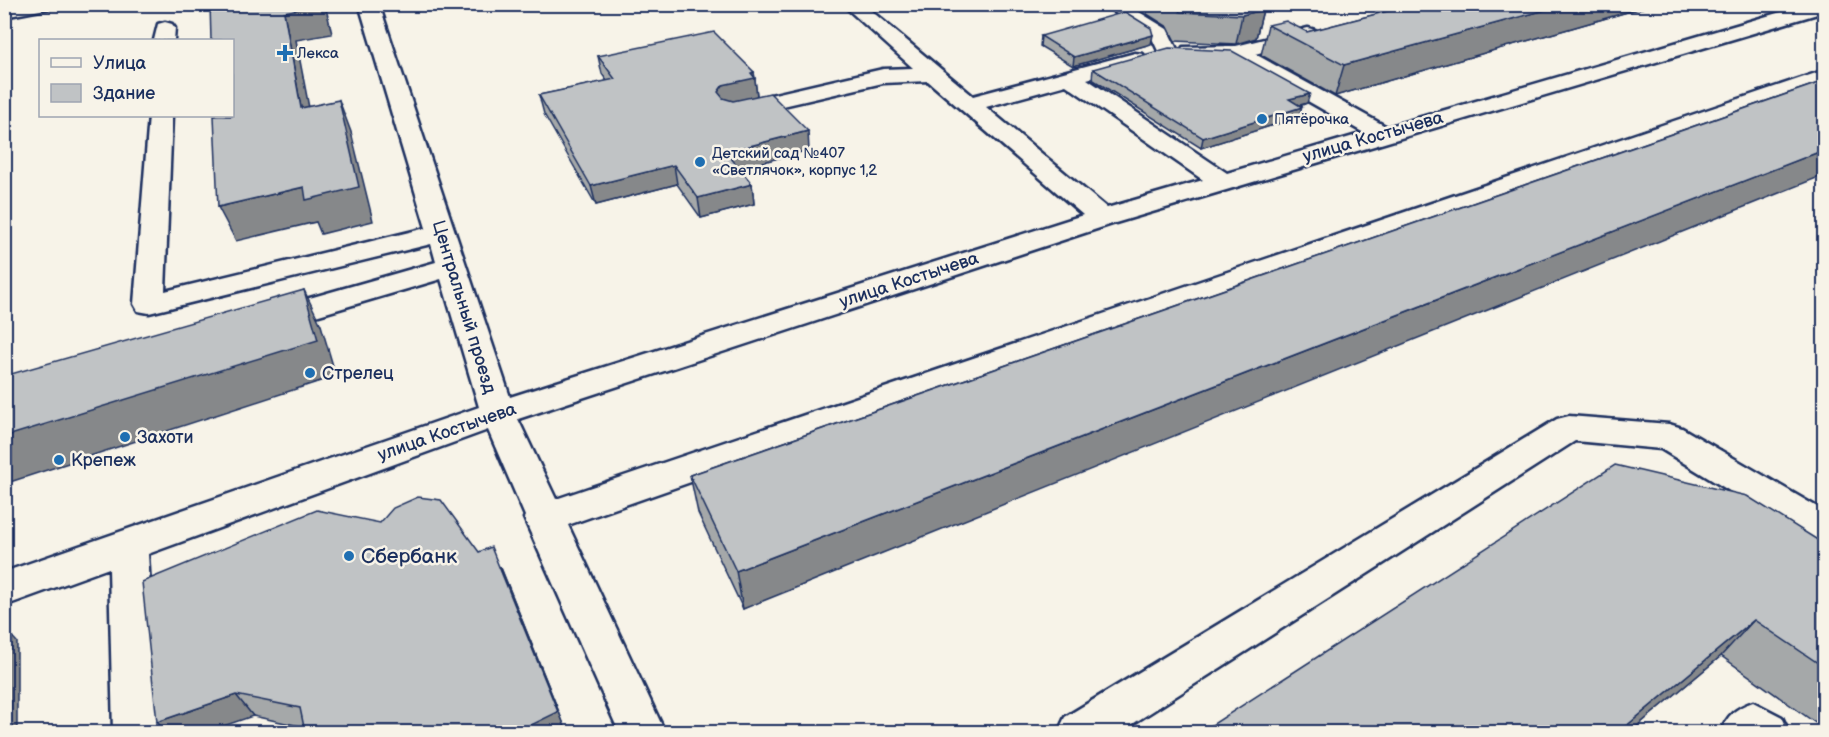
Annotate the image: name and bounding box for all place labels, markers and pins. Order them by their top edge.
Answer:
place label: Лекса [296,44,339,63]
marker: Лекса [278,46,292,60]
place label: Пятёрочка [1274,110,1349,129]
marker: Пятёрочка [1255,112,1269,126]
place label: Детский сад №407 «Светлячок», корпус 1,2 [712,144,877,180]
marker: Детский сад №407 «Светлячок», корпус 1,2 [693,155,707,169]
place label: Стрелец [322,363,394,384]
marker: Стрелец [303,366,317,380]
place label: Захоти [137,427,194,448]
marker: Захоти [118,430,132,444]
place label: Крепеж [71,450,136,471]
marker: Крепеж [52,453,66,467]
place label: Сбербанк [361,544,457,569]
marker: Сбербанк [342,549,356,563]

